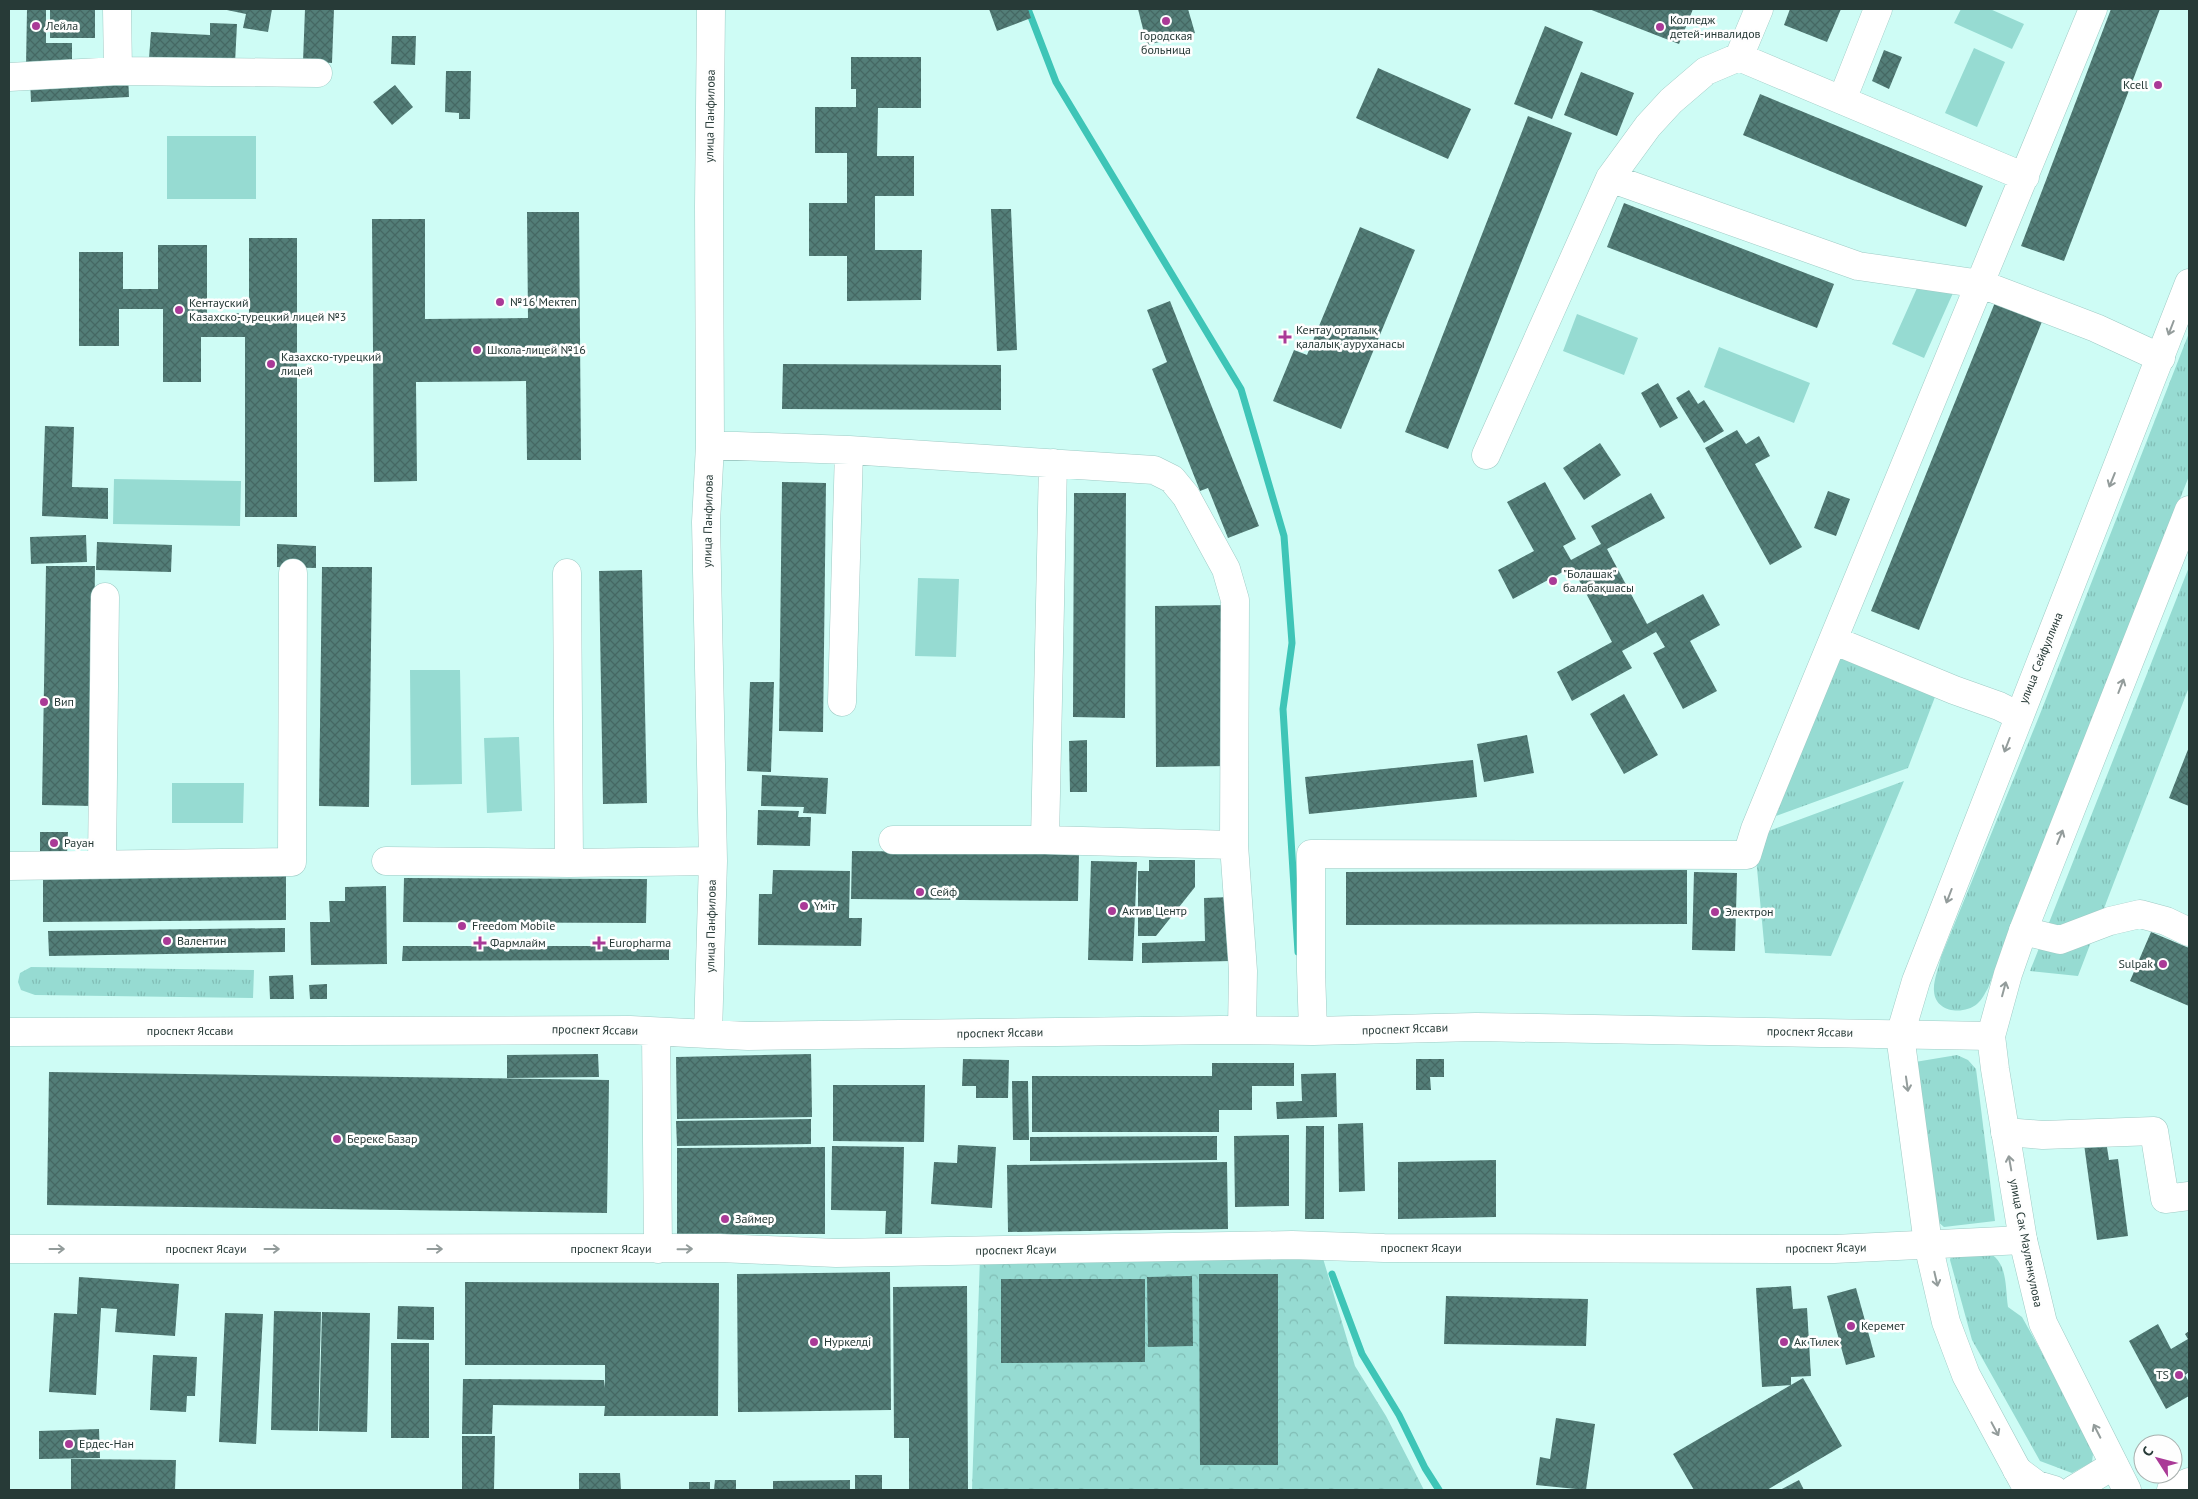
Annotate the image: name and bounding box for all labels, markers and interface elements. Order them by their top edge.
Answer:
place label: Колледж детей-инвалидов [1670,12,1761,41]
marker: Городская больница [1160,15,1172,27]
place label: Лейла [45,18,78,33]
marker: Лейла [30,20,42,32]
marker: Колледж детей-инвалидов [1654,21,1666,33]
place label: Городская больница [1140,28,1192,57]
street label: улица Панфилова [701,69,718,163]
place label: Kcell [2123,77,2148,92]
marker: Kcell [2152,79,2164,91]
place label: №16 Мектеп [510,294,577,309]
place label: Кентауский Казахско-турецкий лицей №3 [189,295,346,324]
marker: №16 Мектеп [494,296,506,308]
marker: Кентауский Казахско-турецкий лицей №3 [173,304,185,316]
one-way arrow [2166,321,2175,336]
place label: Кентау орталық қалалық ауруханасы [1296,322,1405,351]
marker: Кентау орталық қалалық ауруханасы [1278,330,1292,344]
place label: Школа-лицей №16 [487,342,586,357]
marker: Школа-лицей №16 [471,344,483,356]
place label: Казахско-турецкий лицей [280,349,381,378]
marker: Казахско-турецкий лицей [265,358,277,370]
one-way arrow [2107,472,2116,487]
street label: улица Панфилова [699,474,716,568]
place label: "Болашак" балабақшасы [1563,566,1634,595]
marker: "Болашак" балабақшасы [1547,575,1559,587]
street label: улица Сейфуллина [2015,610,2066,706]
one-way arrow [2117,679,2126,694]
place label: Вип [54,694,74,709]
marker: Вип [38,696,50,708]
one-way arrow [2002,737,2011,752]
one-way arrow [2056,830,2066,845]
place label: Рауан [64,835,94,850]
marker: Рауан [48,837,60,849]
street label: улица Панфилова [702,879,719,973]
place label: Сейф [930,884,957,899]
marker: Сейф [914,886,926,898]
one-way arrow [1944,888,1953,904]
place label: Үміт [814,898,836,913]
marker: Үміт [798,900,810,912]
place label: Актив Центр [1122,903,1187,918]
place label: Электрон [1725,904,1774,919]
marker: Актив Центр [1106,905,1118,917]
marker: Электрон [1709,906,1721,918]
place label: Freedom Mobile [472,918,555,933]
marker: Freedom Mobile [456,920,468,932]
place label: Валентин [177,933,226,948]
marker: Валентин [161,935,173,947]
place label: Фармлайм [490,935,546,950]
place label: Europharma [609,935,671,950]
marker: Фармлайм [474,937,486,949]
marker: Europharma [593,937,605,949]
place label: Sulpak [2118,956,2153,971]
marker: Sulpak [2157,958,2169,970]
one-way arrow [1999,982,2009,998]
street label: проспект Яссави [1361,1019,1448,1038]
street label: проспект Яссави [552,1021,638,1038]
street label: проспект Яссави [147,1023,233,1038]
street label: проспект Яссави [1767,1023,1853,1040]
street label: проспект Яссави [957,1024,1043,1041]
one-way arrow [1902,1075,1912,1091]
place label: Береке Базар [347,1131,417,1146]
marker: Береке Базар [331,1133,343,1145]
one-way arrow [2005,1155,2015,1171]
street label: улица Сак Мауленкулова [2007,1177,2046,1308]
place label: Займер [735,1211,774,1226]
marker: Займер [719,1213,731,1225]
street label: проспект Ясауи [1785,1239,1867,1256]
street label: проспект Ясауи [1381,1240,1461,1255]
street label: проспект Ясауи [166,1241,246,1256]
street label: проспект Ясауи [571,1241,651,1256]
street label: проспект Ясауи [975,1241,1057,1258]
one-way arrow [49,1244,65,1254]
one-way arrow [264,1244,280,1254]
one-way arrow [426,1244,443,1254]
one-way arrow [676,1244,693,1254]
one-way arrow [1932,1270,1941,1286]
place label: Керемет [1861,1318,1905,1333]
marker: Керемет [1845,1320,1857,1332]
place label: Нуркелді [824,1334,871,1349]
place label: Ак Тилек [1794,1334,1840,1349]
marker: Нуркелді [808,1336,820,1348]
marker: Ак Тилек [1778,1336,1790,1348]
place label: TS [2156,1367,2169,1382]
marker: TS [2173,1369,2185,1381]
one-way arrow [1990,1422,2000,1437]
one-way arrow [2092,1424,2102,1439]
north arrow [2133,1434,2183,1484]
place label: Ердес-Нан [79,1436,134,1451]
marker: Ердес-Нан [63,1438,75,1450]
text: С [2138,1443,2157,1460]

